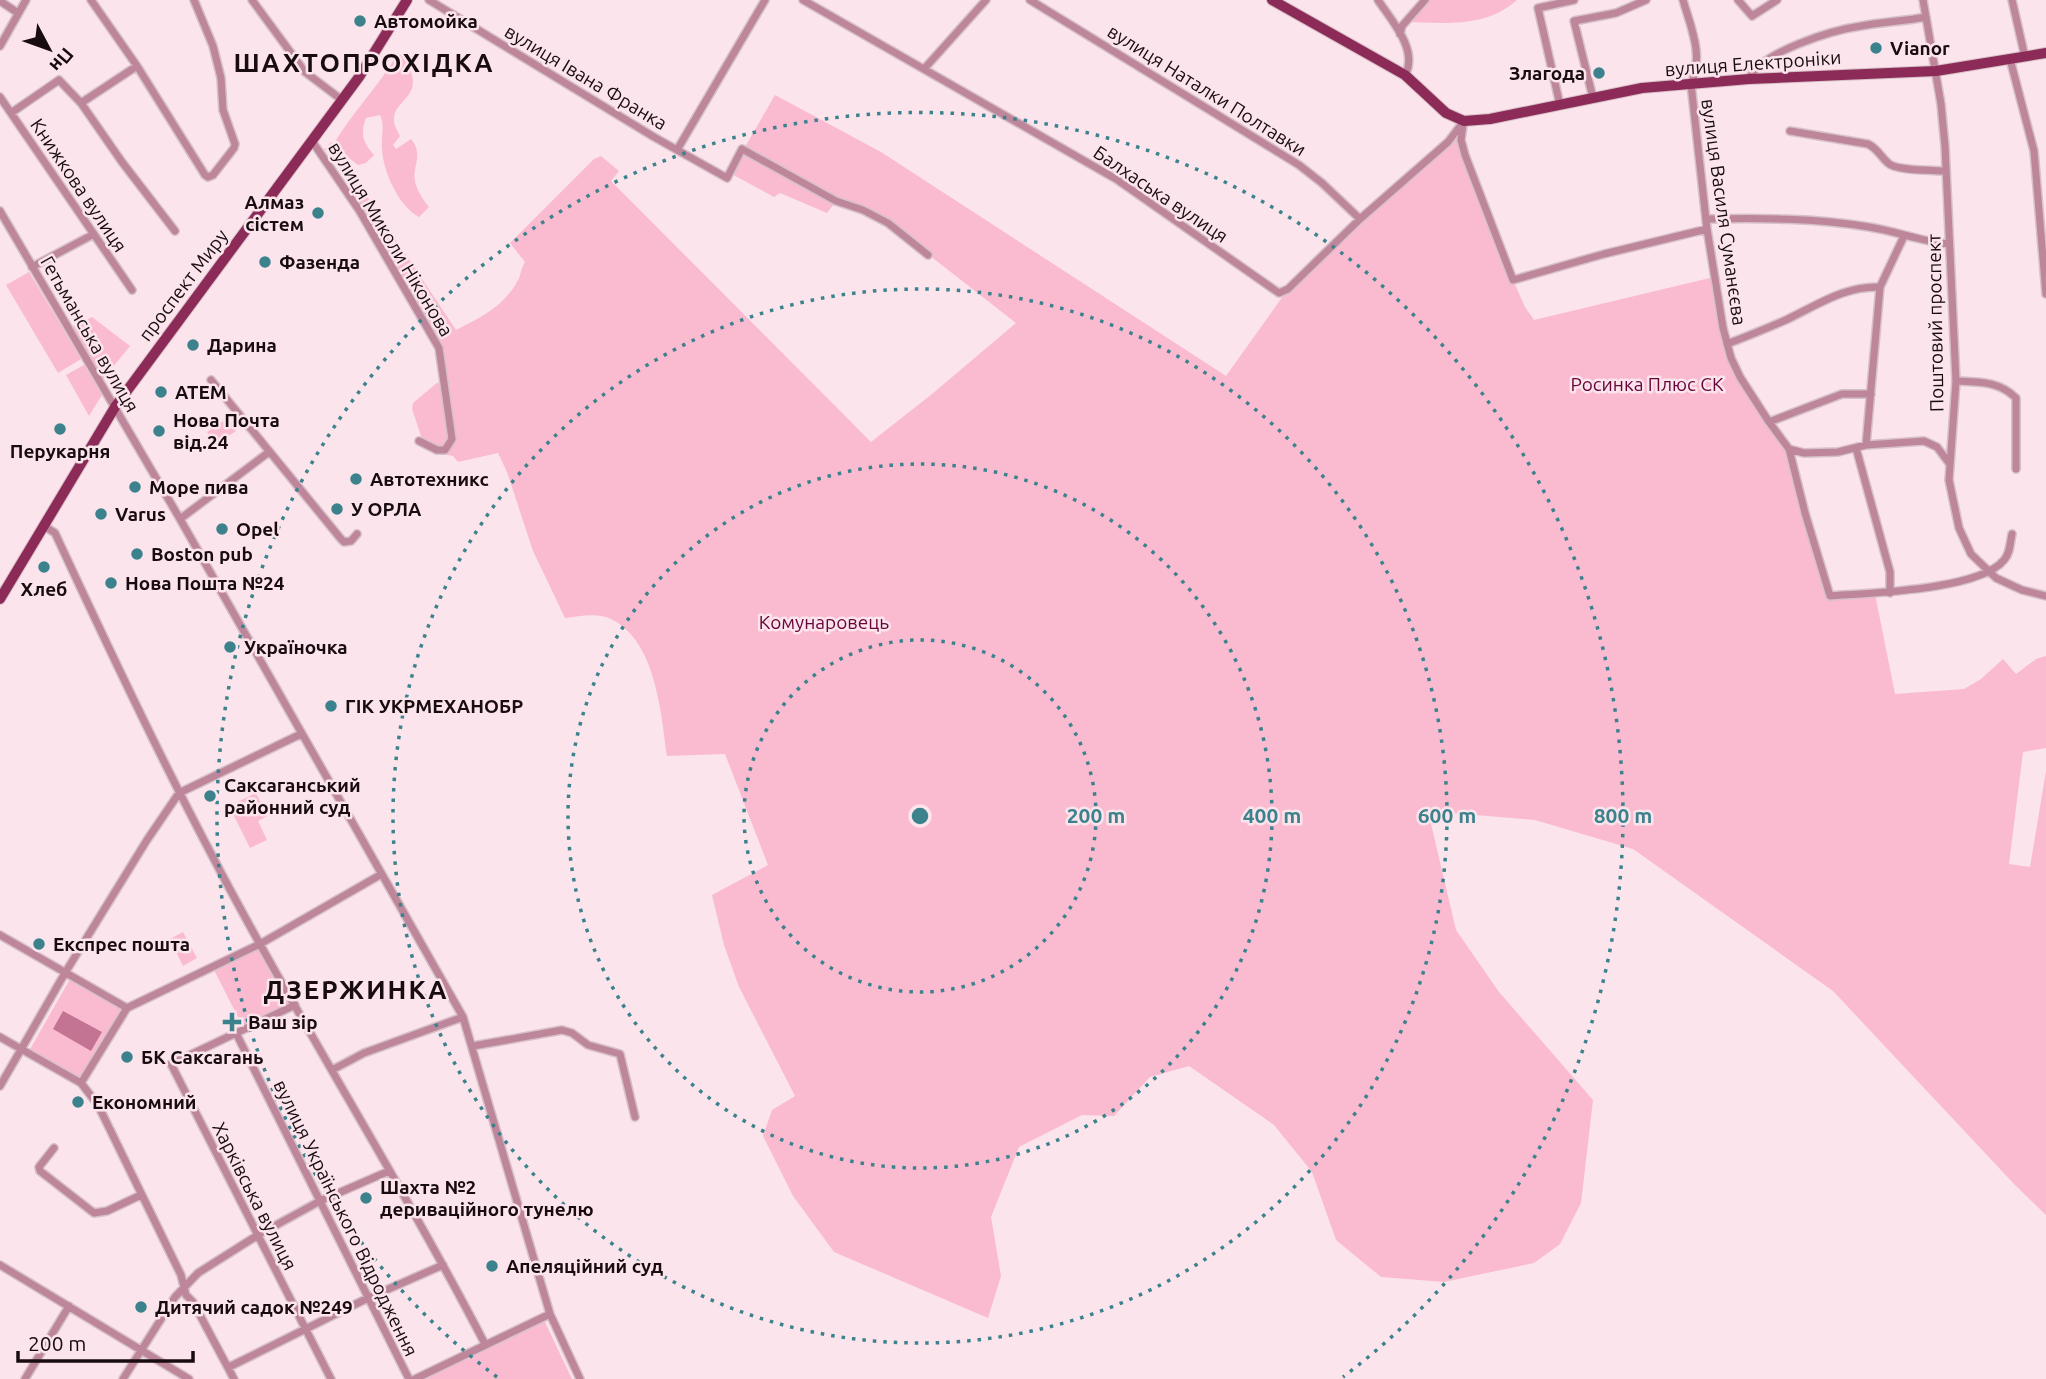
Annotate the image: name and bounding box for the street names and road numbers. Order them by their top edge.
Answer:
street label: вулиця Івана Франка [501,20,671,134]
street label: вулиця Наталки Полтавки [1104,20,1310,160]
street label: вулиця Електроніки [1664,46,1842,80]
street label: вулиця Василя Суманєєва [1697,97,1751,327]
street label: Книжкова вулиця [26,114,132,256]
street label: вулиця Миколи Ніконова [324,138,458,340]
street label: Балхаська вулиця [1090,141,1232,247]
street label: проспект Миру [134,225,232,345]
street label: Поштовий проспект [1922,233,1948,412]
street label: Гетьманська вулиця [36,252,144,416]
street label: вулиця Українського Відродження [269,1076,423,1360]
street label: Харківська вулиця [208,1118,302,1274]

